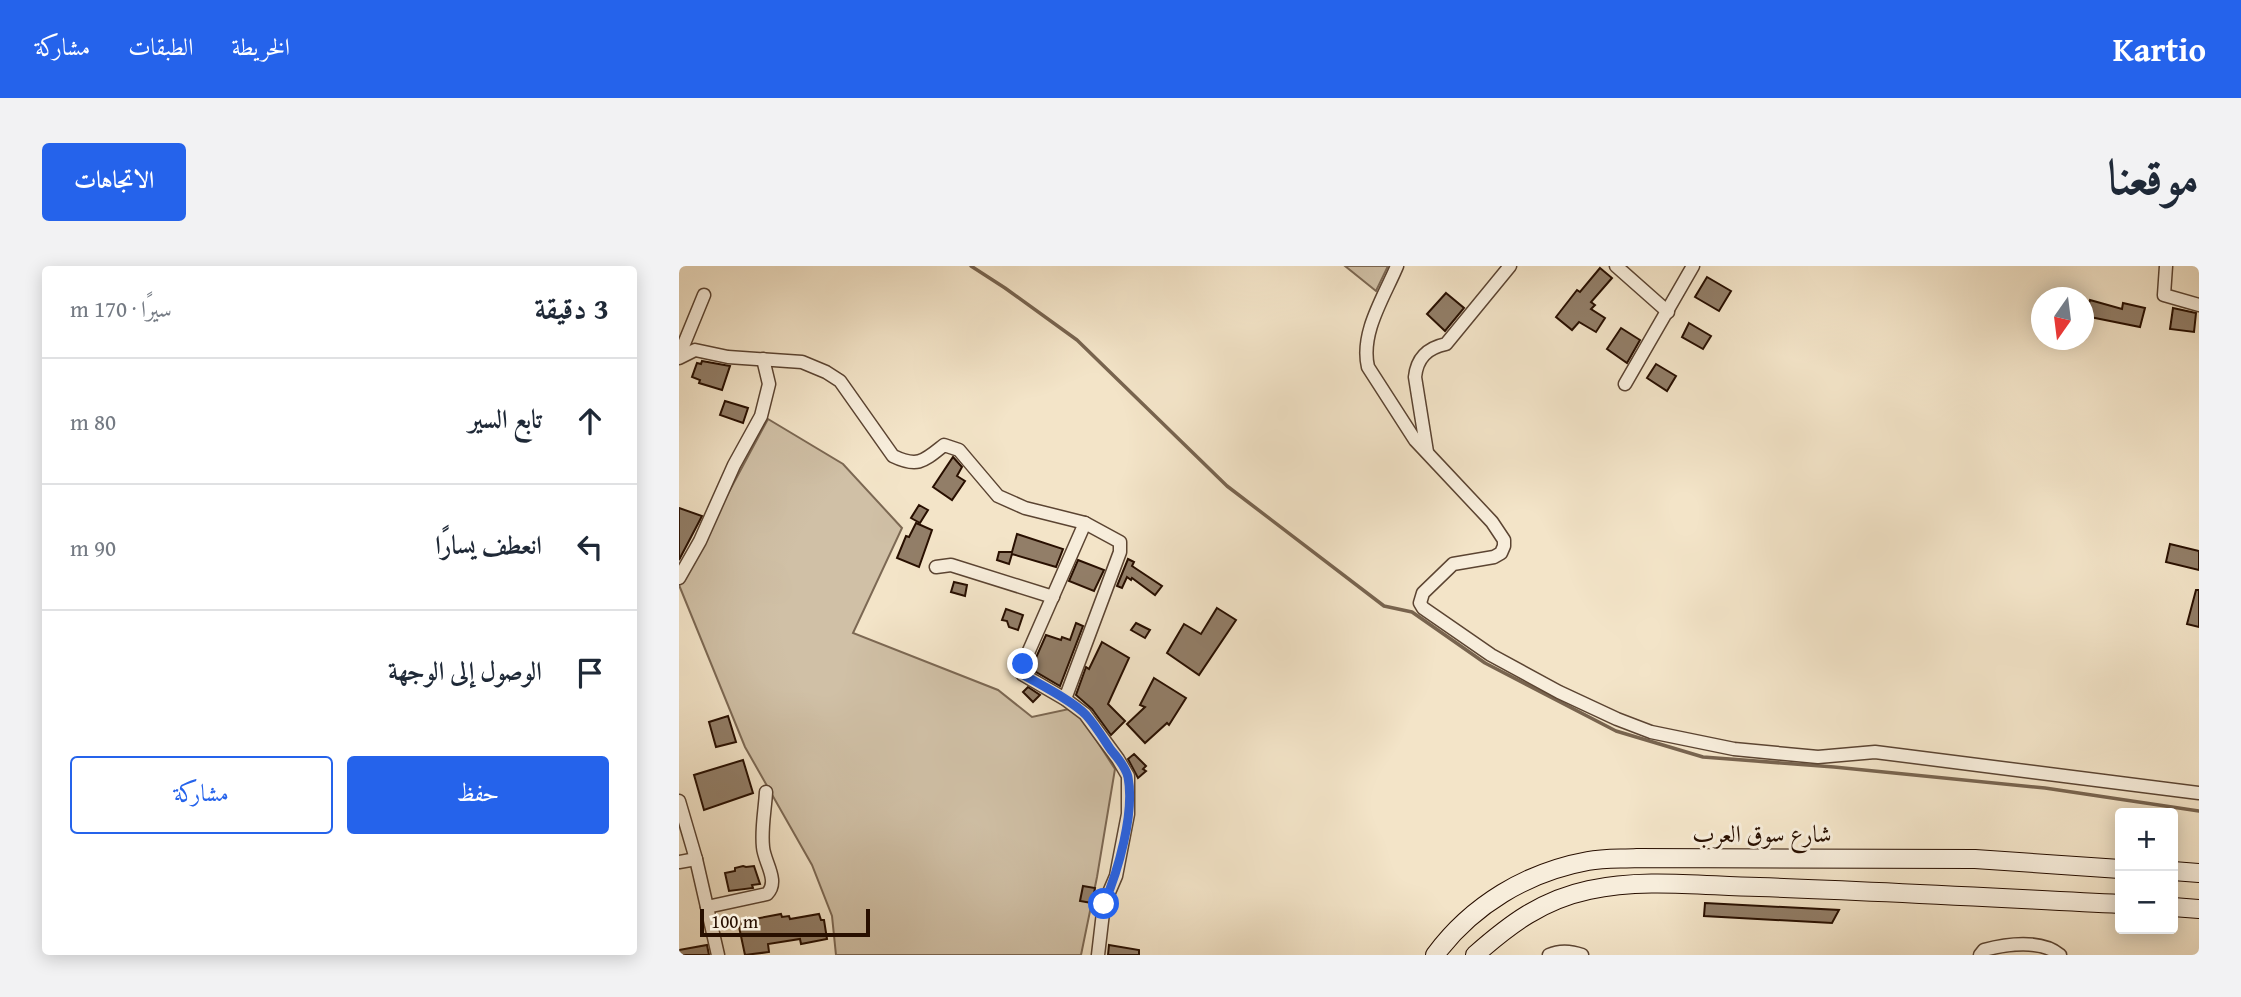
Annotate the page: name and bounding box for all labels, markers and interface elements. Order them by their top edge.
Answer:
text: Kartio [2113,25,2206,73]
text: مشاركة [35,29,90,64]
text: الطبقات [128,29,194,64]
text: الخريطة [232,29,290,64]
text: موقعنا [2107,140,2199,212]
button: الاتجاهات [42,143,186,221]
text: 3 دقيقة [534,286,609,330]
north arrow [2031,287,2094,350]
text: سيرًا · 170 m [70,292,172,325]
text: تابع السير [468,399,542,438]
icon: ahead [571,402,609,440]
text: 80 m [70,405,116,438]
text: انعطف يسارًا [435,525,542,564]
icon: left [571,528,609,566]
text: 90 m [70,531,116,564]
route end [1007,648,1038,679]
text: الوصول إلى الوجهة [388,651,542,690]
icon: arrive [571,654,609,692]
button: مشاركة [70,756,333,834]
button: حفظ [347,756,609,834]
map controls [2115,808,2178,934]
button: + [2115,808,2178,871]
street label: شارع سوق العرب [1692,816,1832,854]
button: − [2115,871,2178,934]
route start [1088,888,1119,919]
scale bar [700,906,870,938]
text: 100 m [711,907,758,935]

